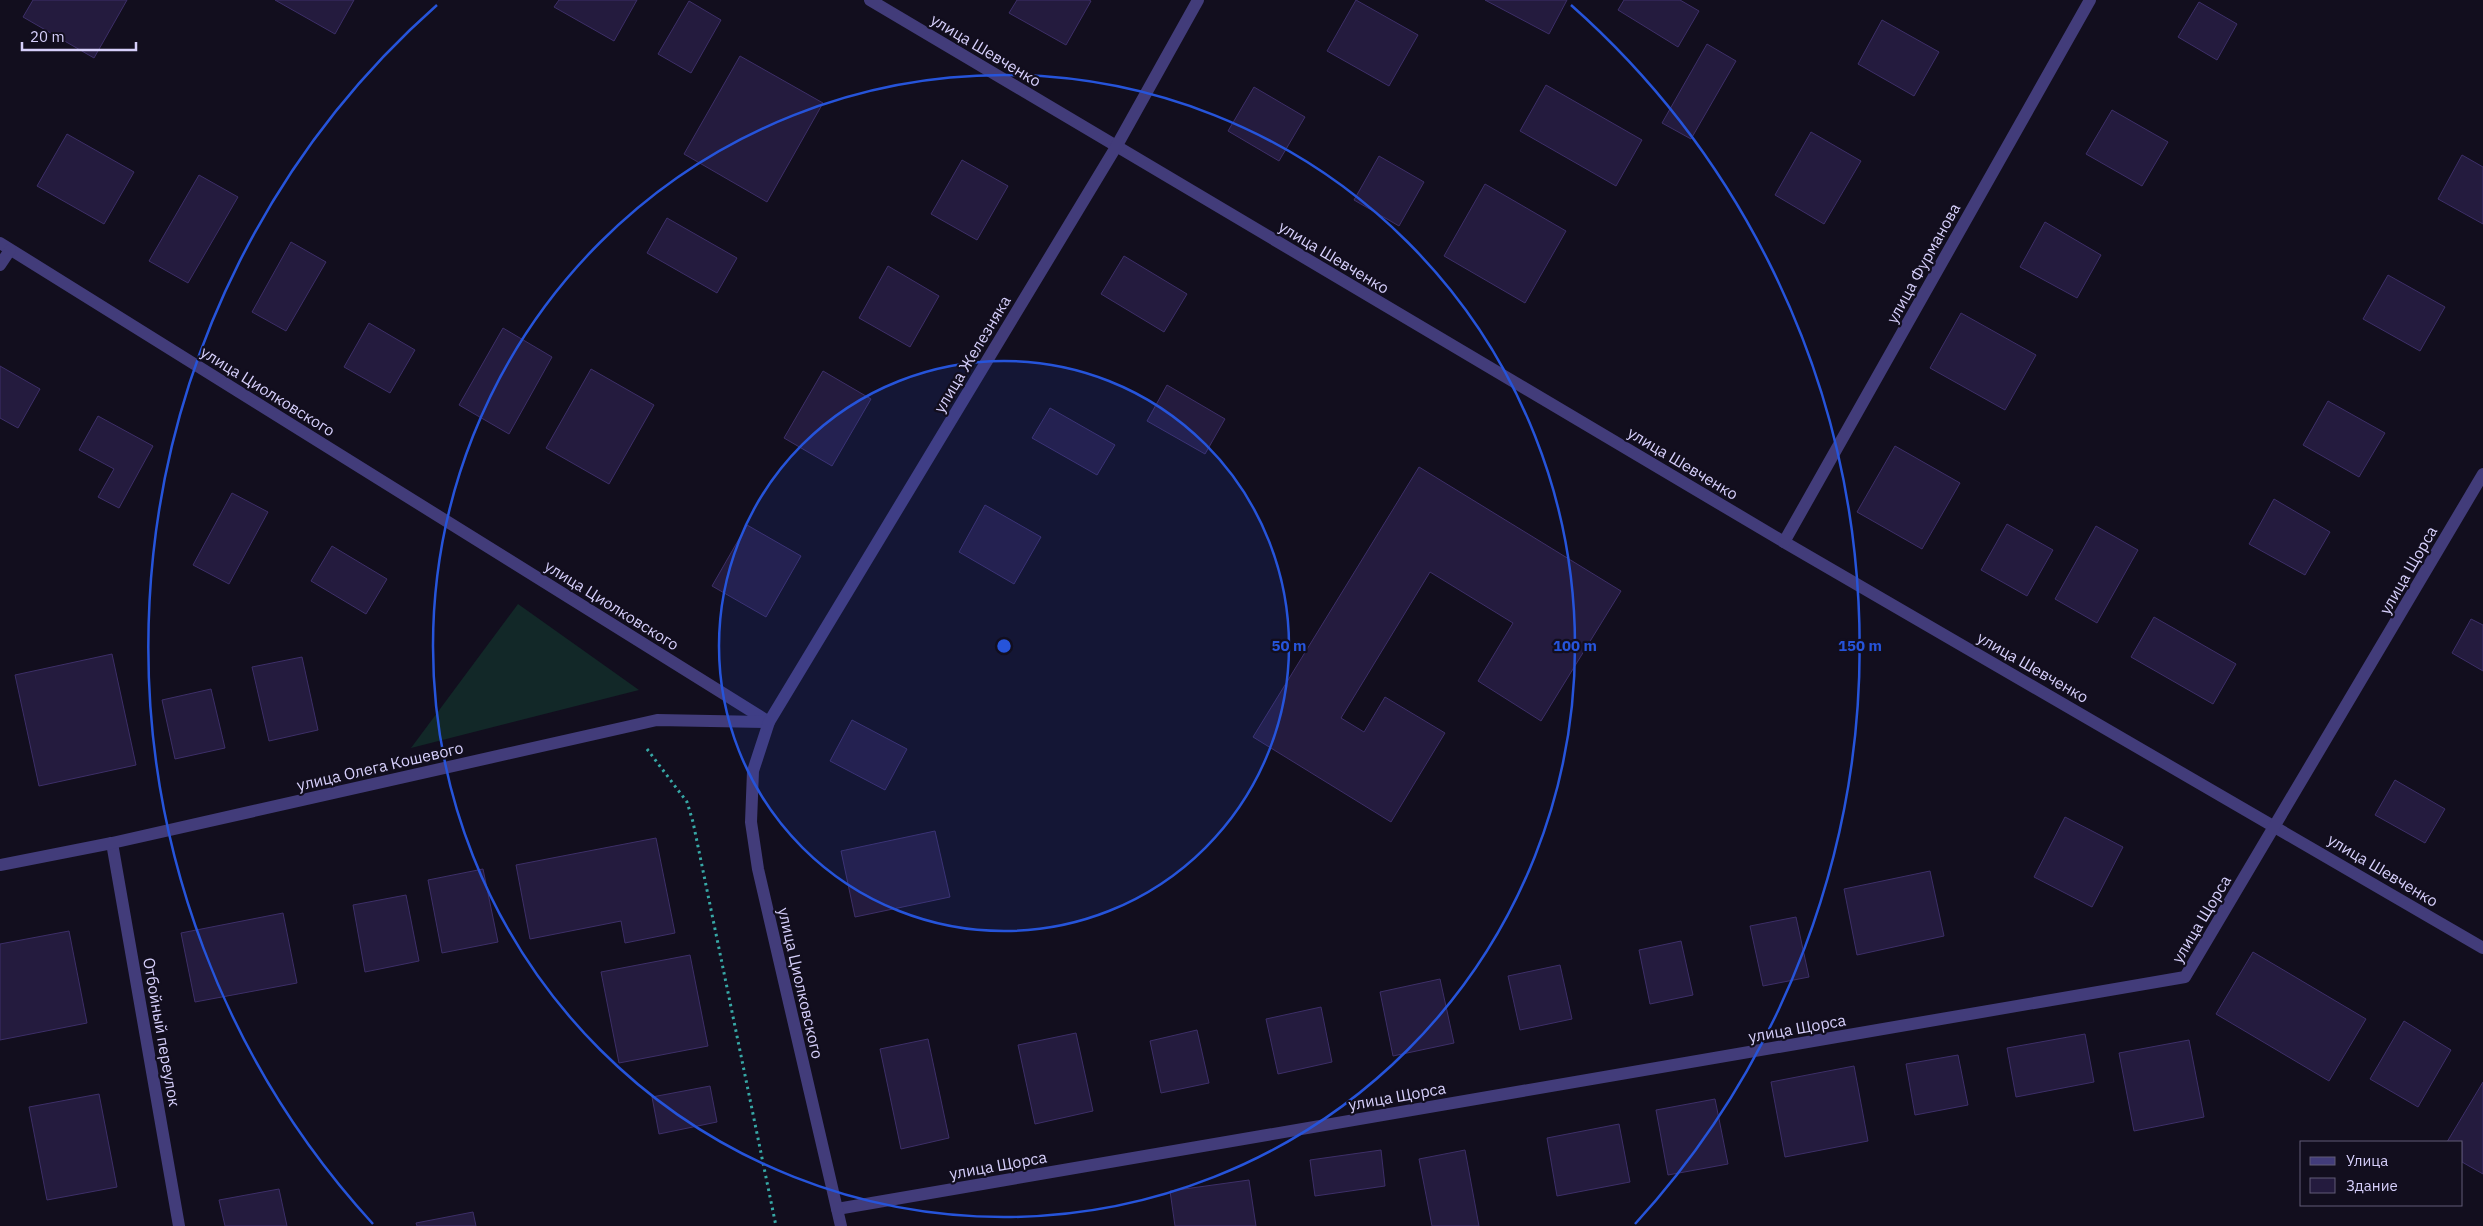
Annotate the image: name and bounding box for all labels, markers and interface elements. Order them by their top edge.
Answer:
street label: улица Шевченко [927,9,1045,91]
scale bar [22,20,136,52]
text: 20 m [30,27,65,46]
street label: улица Фурманова [1882,199,1965,327]
street label: улица Шевченко [1275,216,1393,298]
street label: улица Железняка [929,291,1015,416]
street label: улица Циолковского [197,342,339,440]
street label: улица Шевченко [1624,422,1742,504]
street label: улица Щорса [2375,522,2442,618]
street label: улица Циолковского [541,556,683,654]
street label: улица Шевченко [1974,627,2092,707]
text: 50 m [1272,636,1306,655]
text: 100 m [1553,636,1597,655]
text: 150 m [1838,636,1882,655]
centre of rings [995,637,1013,655]
street label: улица Олега Кошевого [295,737,465,795]
street label: улица Шевченко [2324,829,2442,911]
street label: улица Щорса [2167,871,2235,966]
street label: улица Циолковского [774,905,828,1061]
street label: Отбойный переулок [139,956,185,1108]
street label: улица Щорса [1747,1010,1848,1046]
street label: улица Щорса [1347,1078,1448,1114]
legend [2300,1141,2463,1206]
street label: улица Щорса [948,1147,1049,1183]
text: Улица [2346,1151,2388,1170]
text: Здание [2346,1176,2398,1195]

